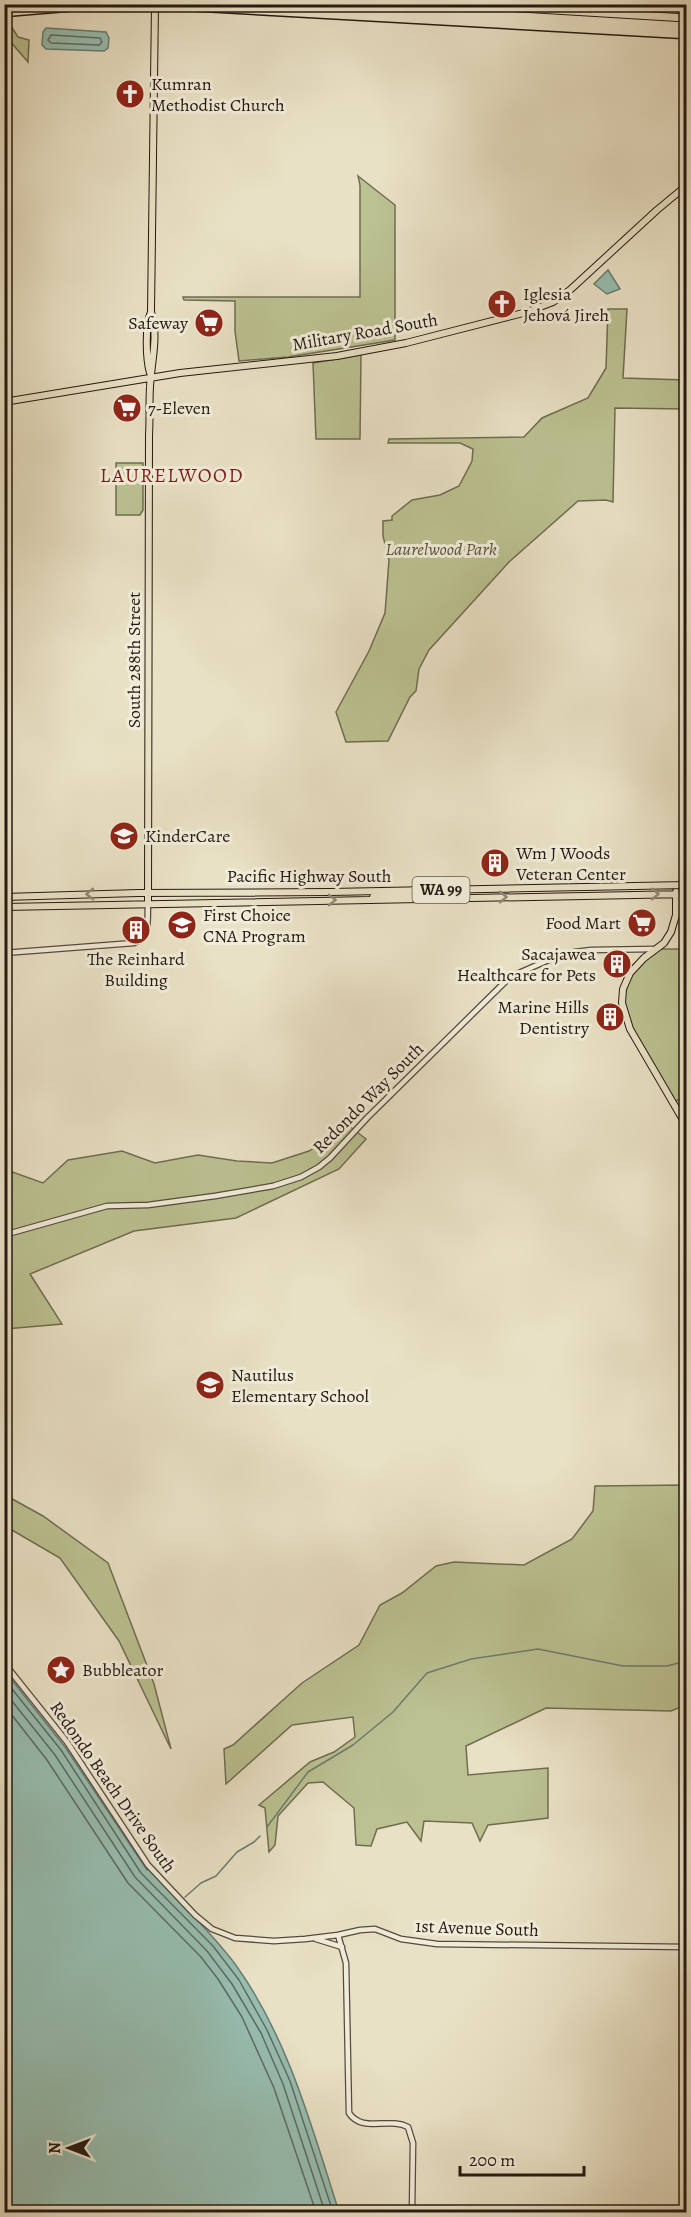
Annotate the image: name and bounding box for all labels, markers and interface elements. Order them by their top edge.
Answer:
place label: Kumran Methodist Church [151,72,285,117]
church icon: Kumran Methodist Church [114,78,146,110]
place label: Iglesia Jehová Jireh [523,282,610,327]
church icon: Iglesia Jehová Jireh [486,288,518,320]
supermarket icon: Safeway [193,307,225,339]
street label: Military Road South [290,307,440,357]
place label: Safeway [128,311,189,335]
supermarket icon: 7-Eleven [111,392,143,424]
place label: 7-Eleven [148,396,211,420]
district label: LAURELWOOD [100,462,244,489]
park label: Laurelwood Park [385,537,497,561]
street label: South 288th Street [122,592,146,728]
school or university icon: KinderCare [108,820,140,852]
place label: KinderCare [145,824,230,848]
place label: Wm J Woods Veteran Center [515,841,626,886]
building icon: Wm J Woods Veteran Center [479,847,511,879]
street label: Pacific Highway South [227,864,392,888]
road number: WA 99 [412,877,470,903]
one-way arrow [85,888,94,900]
one-way arrow [650,888,659,900]
one-way arrow [498,891,507,903]
one-way arrow [328,894,337,907]
place label: First Choice CNA Program [203,903,306,948]
supermarket icon: Food Mart [626,907,658,939]
school or university icon: First Choice CNA Program [166,909,198,941]
place label: Food Mart [545,911,621,935]
building icon: The Reinhard Building [120,914,152,946]
place label: Sacajawea Healthcare for Pets [457,942,597,987]
place label: The Reinhard Building [87,947,185,992]
building icon: Sacajawea Healthcare for Pets [601,948,633,980]
place label: Marine Hills Dentistry [498,995,590,1040]
building icon: Marine Hills Dentistry [594,1001,626,1033]
street label: Redondo Way South [307,1037,429,1159]
place label: Nautilus Elementary School [231,1363,369,1408]
school or university icon: Nautilus Elementary School [194,1369,226,1401]
place icon: Bubbleator [45,1654,77,1686]
place label: Bubbleator [82,1658,164,1682]
street label: Redondo Beach Drive South [45,1696,182,1878]
street label: 1st Avenue South [415,1914,540,1942]
north arrow [39,2118,99,2178]
scale bar [460,2139,584,2177]
text: N [44,2142,66,2154]
text: 200 m [469,2148,515,2172]

